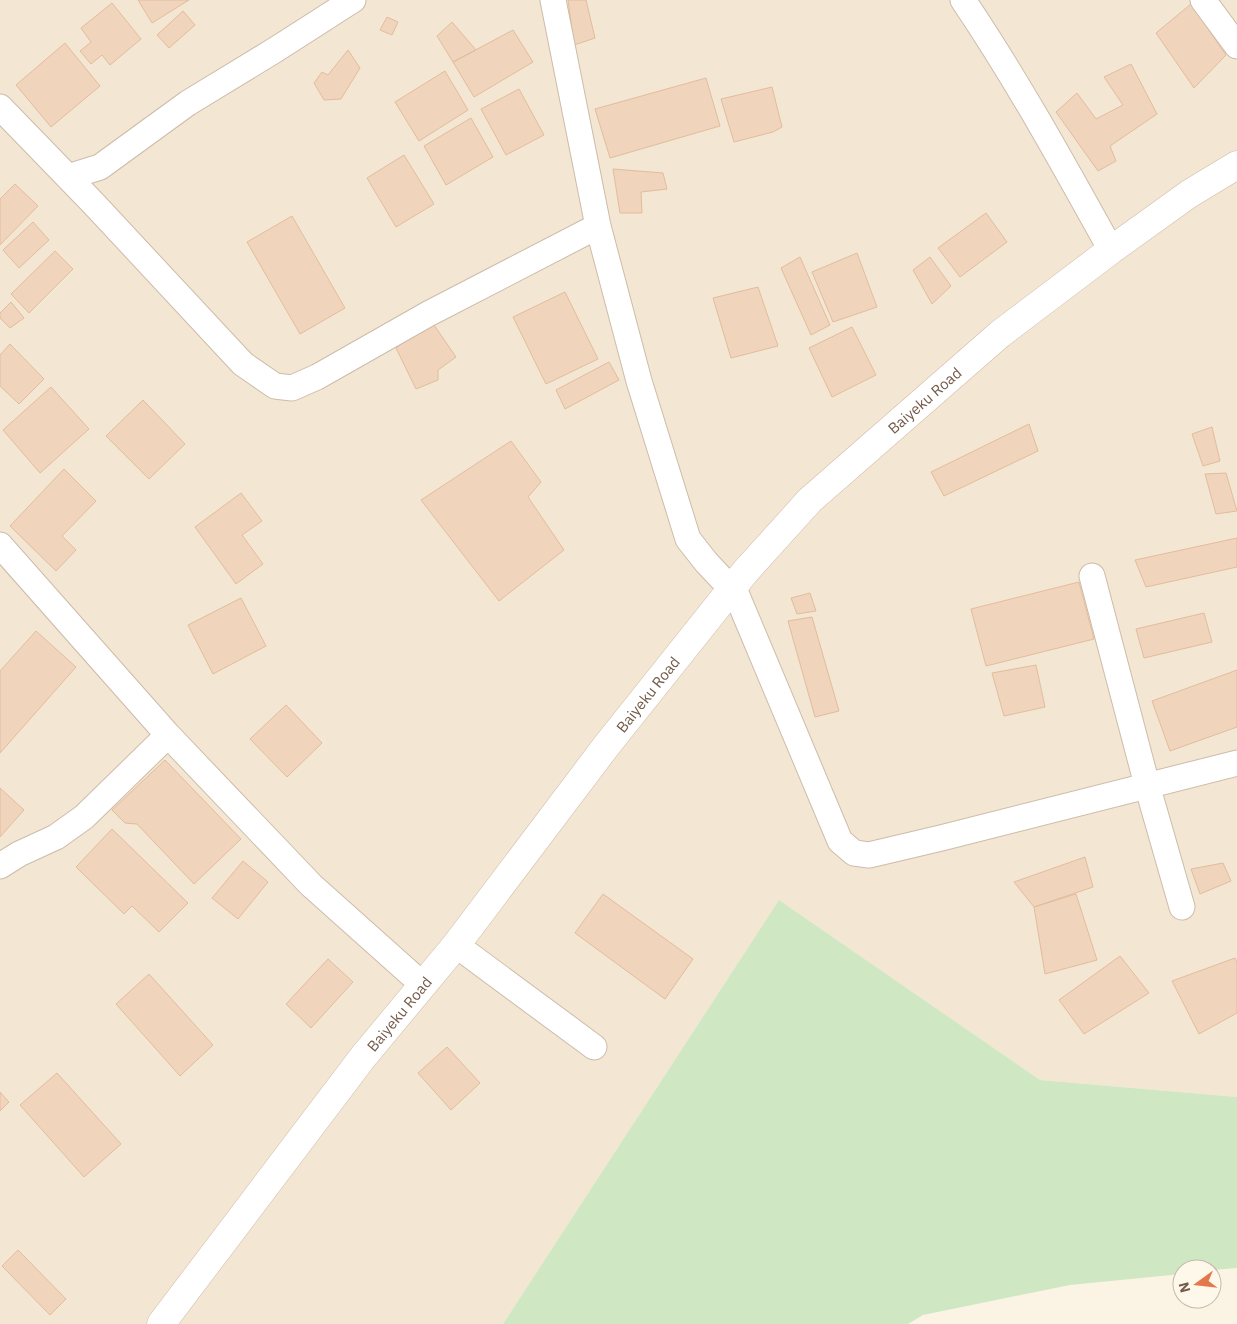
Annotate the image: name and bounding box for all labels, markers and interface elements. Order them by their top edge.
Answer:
street label: Baiyeku Road [884,363,965,437]
street label: Baiyeku Road [612,652,684,736]
street label: Baiyeku Road [362,972,435,1055]
north arrow [1172,1259,1222,1309]
text: N [1174,1280,1194,1295]

